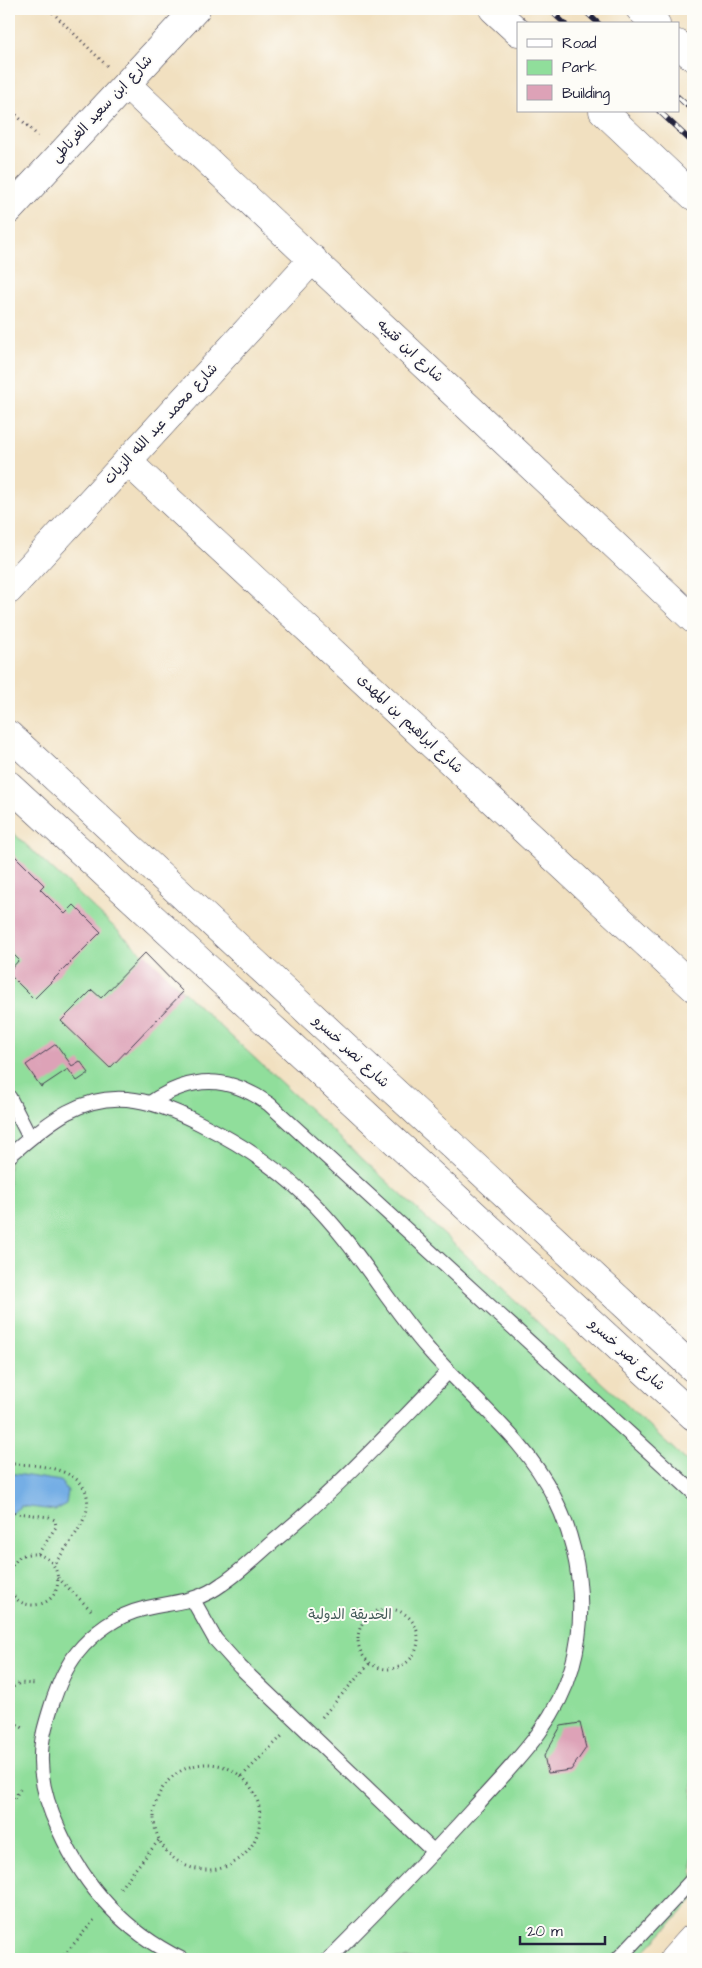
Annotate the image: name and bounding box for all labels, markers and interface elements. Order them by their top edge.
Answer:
legend [517,22,680,112]
text: Road [562,33,597,54]
street label: شارع ابن سعيد الغرناطى [47,51,157,167]
text: Park [562,57,597,78]
text: Building [562,83,610,105]
street label: شارع ابن قتيبه [372,315,448,387]
street label: شارع محمد عبد الله الزيات [100,359,222,489]
street label: شارع ابراهيم بن المهدى [353,670,467,778]
street label: شارع نصر خسرو [308,1011,393,1092]
street label: شارع نصر خسرو [584,1314,669,1395]
park label: الحديقة الدولية [308,1605,392,1625]
scale bar [520,1913,604,1945]
text: 20 m [527,1921,563,1942]

